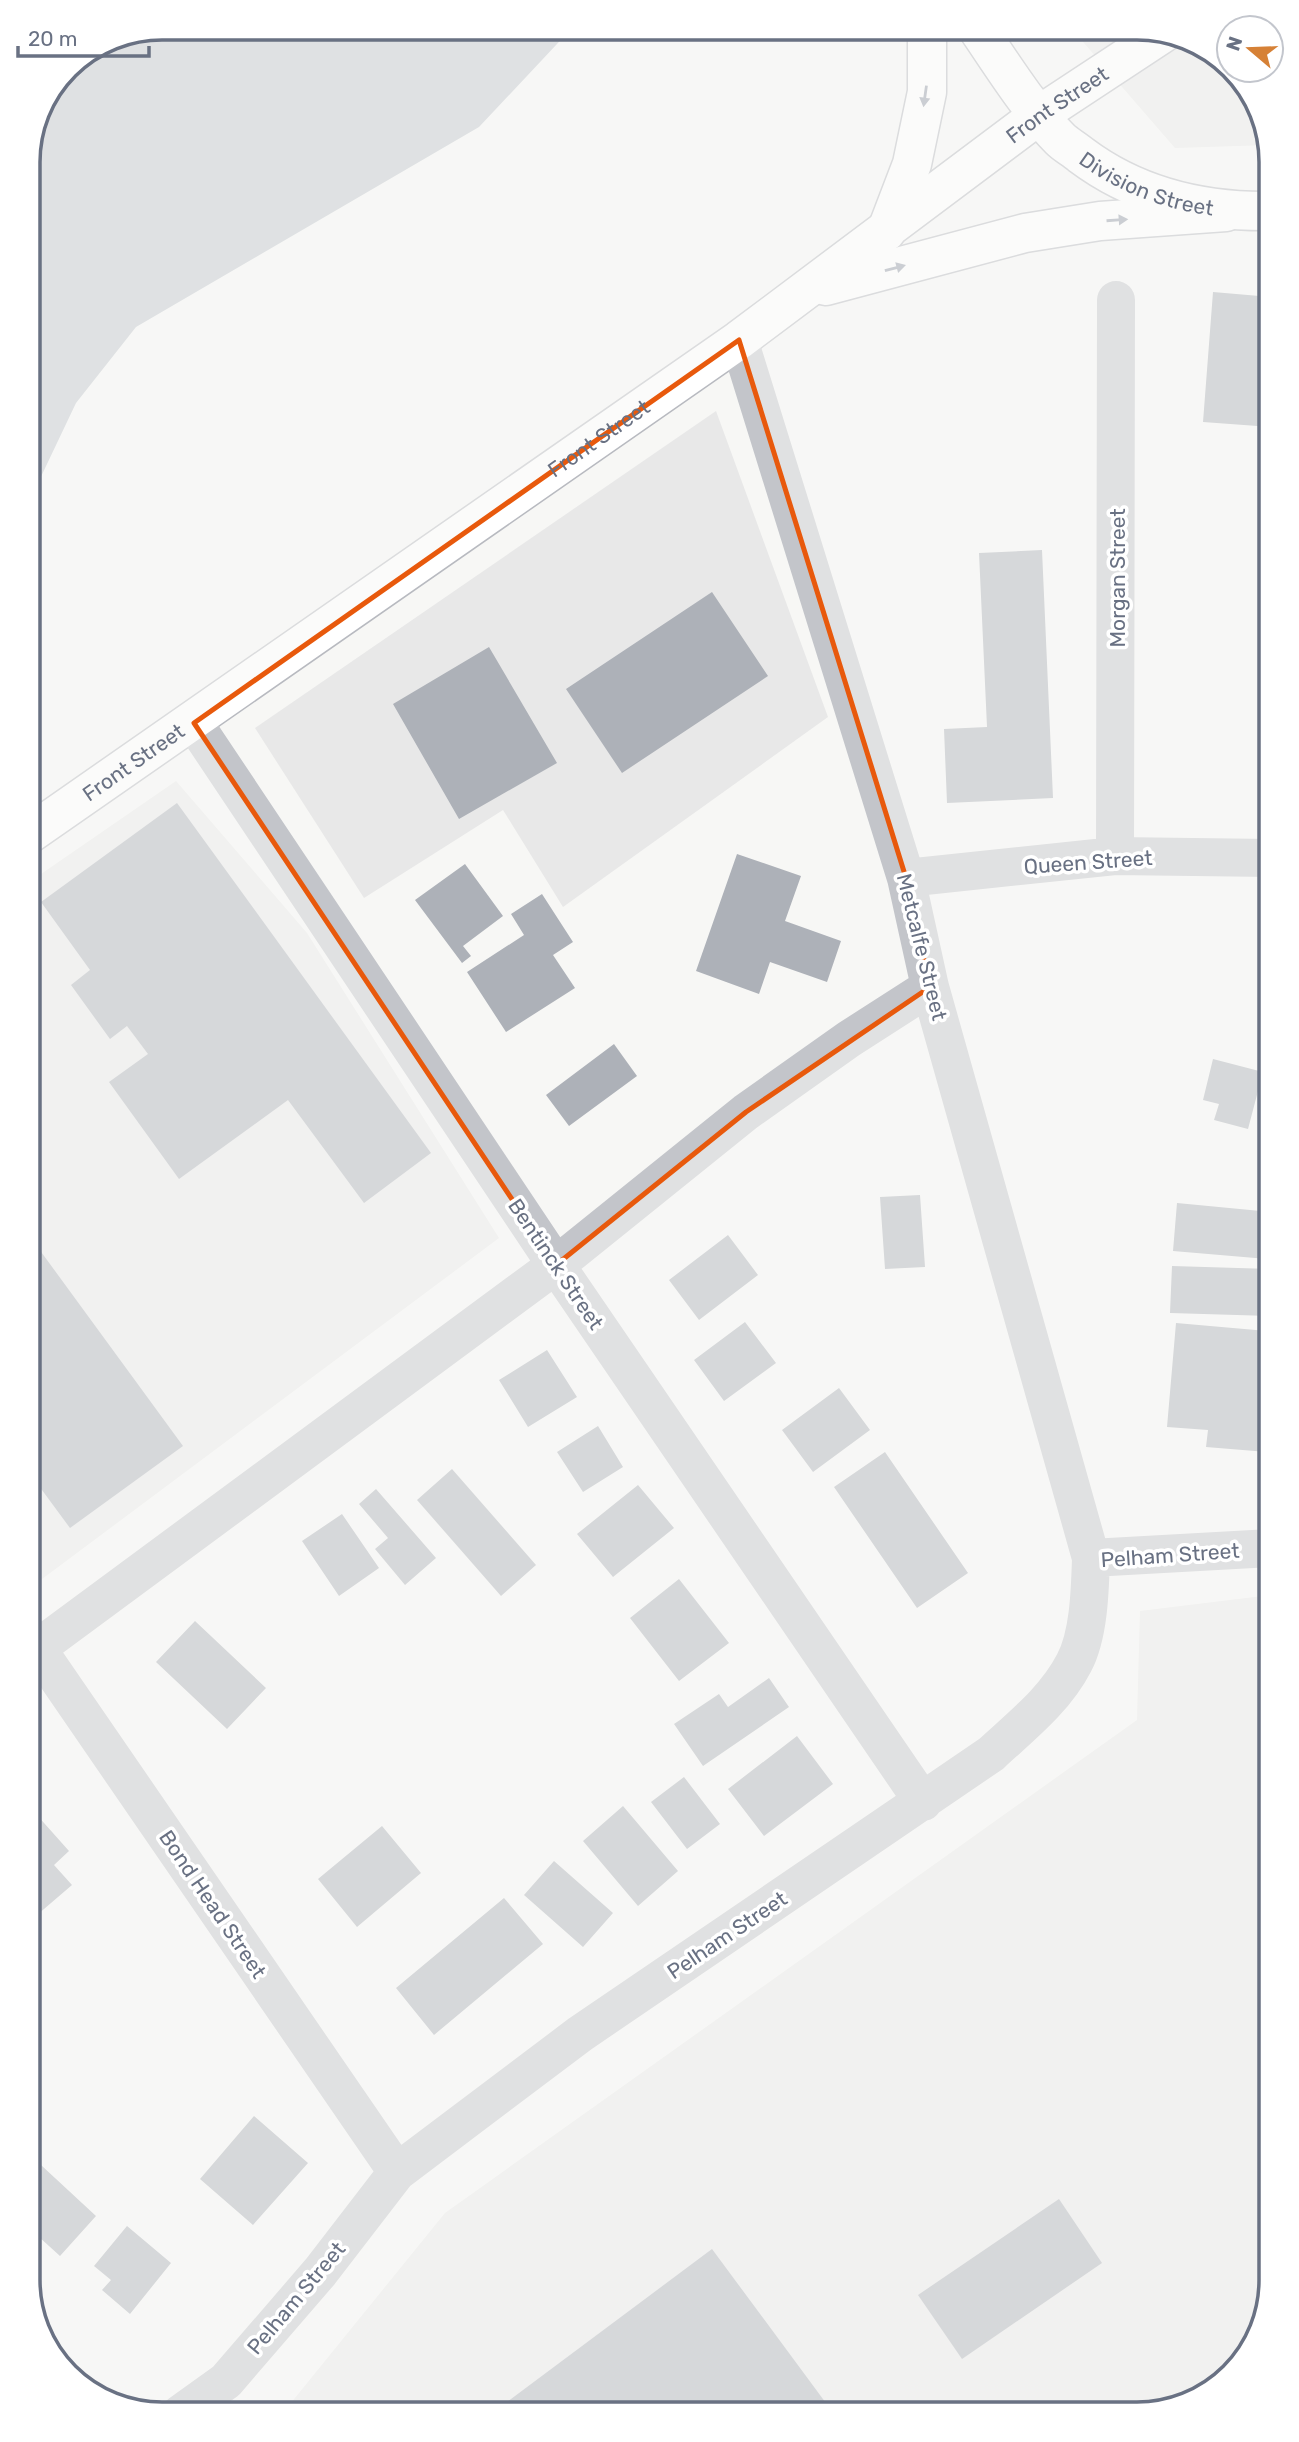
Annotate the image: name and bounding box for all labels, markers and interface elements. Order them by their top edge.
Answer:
scale bar [18,14,149,58]
north arrow [1215,14,1285,84]
text: 20 m [28,26,77,51]
text: N [1221,33,1247,54]
street label: Front Street [1001,61,1113,148]
one-way arrow [919,85,930,107]
street label: Division Street [1075,146,1215,220]
one-way arrow [1106,214,1128,225]
one-way arrow [884,262,906,273]
street label: Front Street [543,394,654,482]
street label: Morgan Street [1105,508,1130,648]
street label: Front Street [77,718,189,806]
street label: Queen Street [1023,845,1153,879]
street label: Metcalfe Street [892,871,952,1023]
street label: Bentinck Street [503,1194,609,1334]
street label: Pelham Street [1100,1538,1240,1572]
street label: Bond Head Street [154,1825,272,1983]
street label: Pelham Street [662,1886,792,1984]
street label: Pelham Street [242,2237,350,2359]

